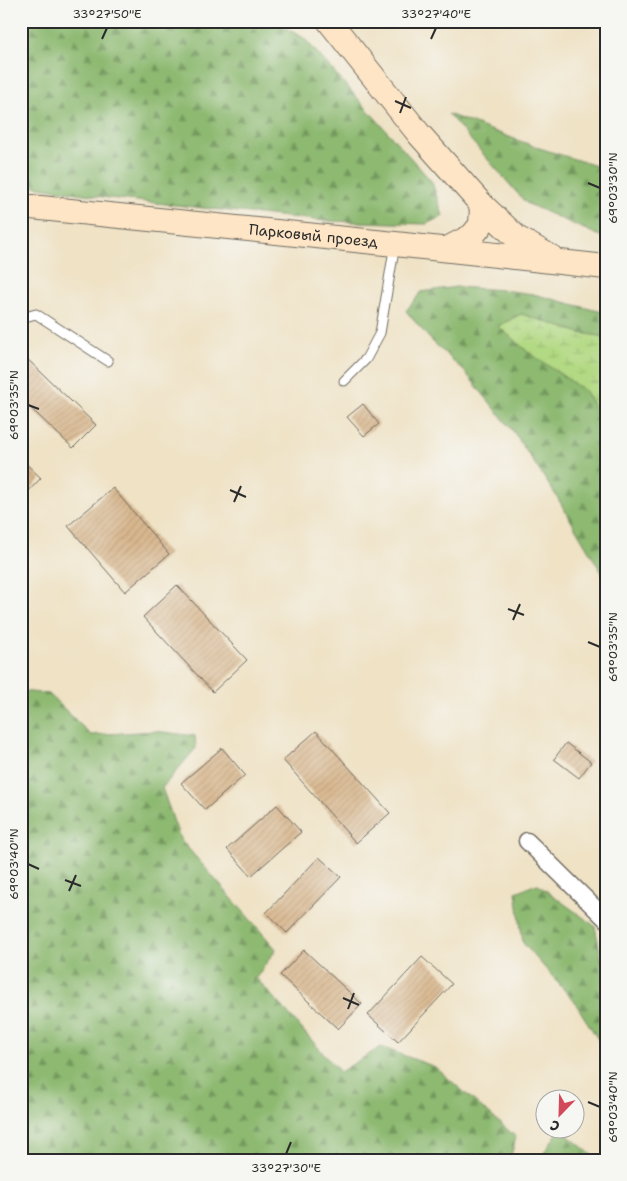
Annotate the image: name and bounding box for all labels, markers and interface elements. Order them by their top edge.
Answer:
text: 33°27'50"E [72,6,142,22]
text: 33°27'40"E [401,6,471,22]
text: 69°03'30"N [605,152,621,224]
street label: Парковый проезд [248,219,380,252]
text: 69°03'35"N [6,370,22,440]
text: 69°03'35"N [605,612,621,682]
text: 69°03'40"N [6,828,22,900]
text: 69°03'40"N [605,1071,621,1143]
north arrow [534,1088,584,1138]
text: С [547,1116,562,1136]
text: 33°27'30"E [251,1160,321,1176]

